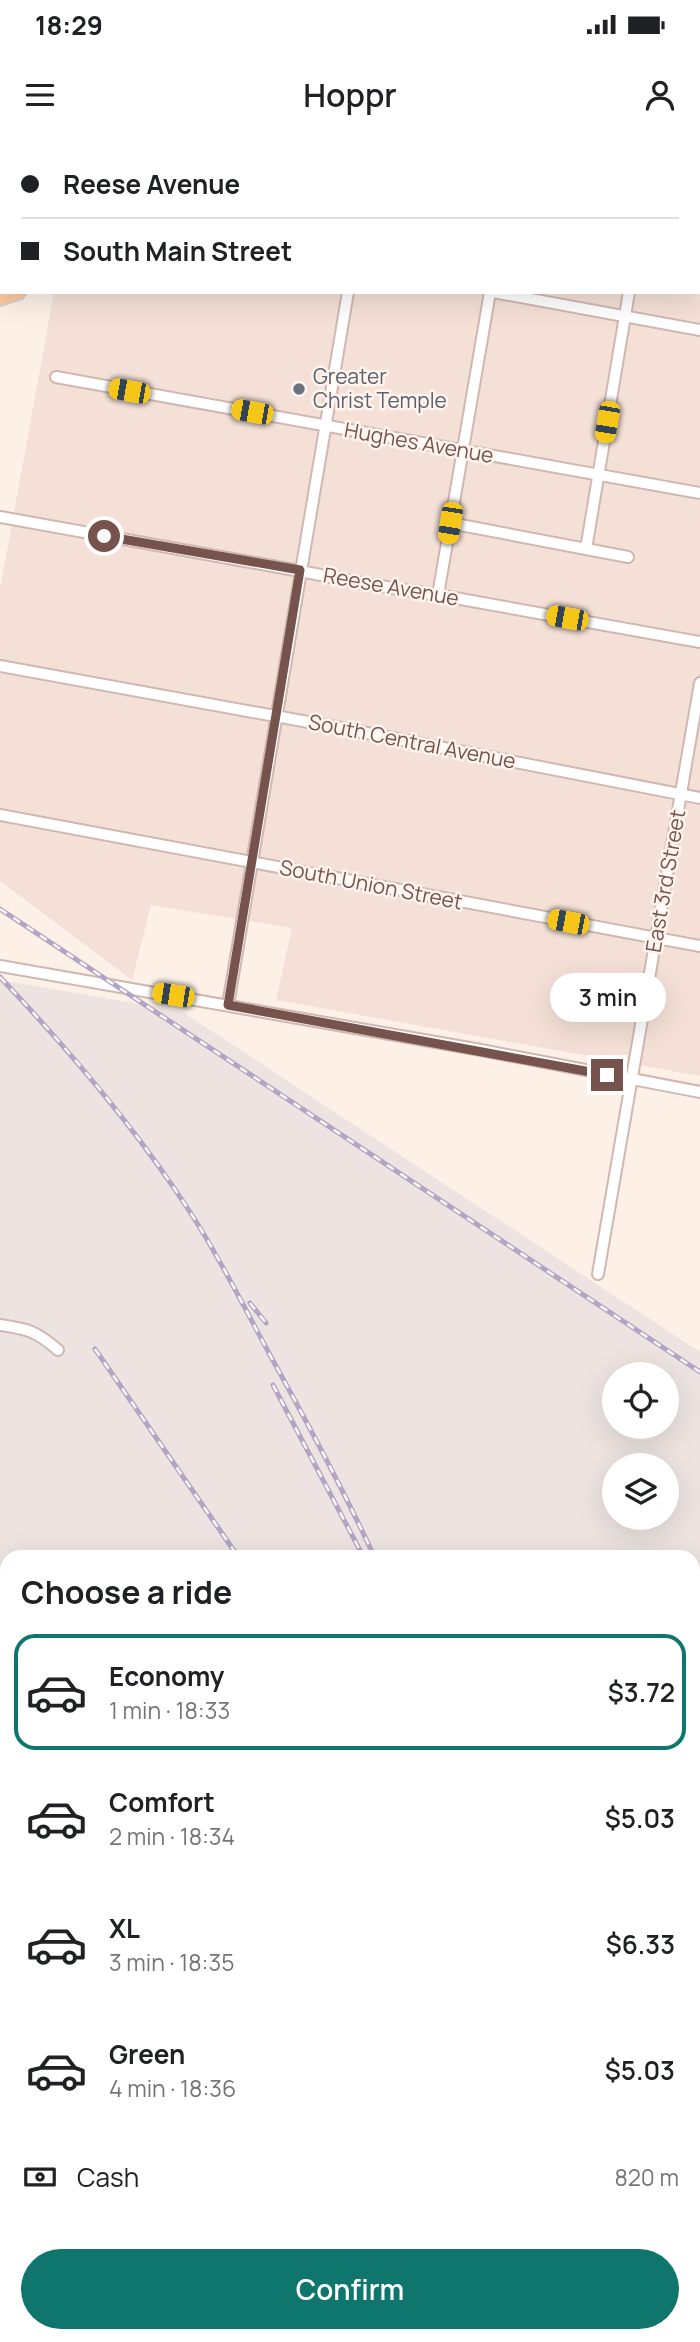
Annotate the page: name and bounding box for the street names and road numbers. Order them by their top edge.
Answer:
street label: Hughes Avenue [342,415,496,469]
street label: Reese Avenue [321,560,461,612]
street label: South Central Avenue [306,707,518,775]
street label: East 3rd Street [639,807,691,954]
street label: South Union Street [277,853,465,915]

